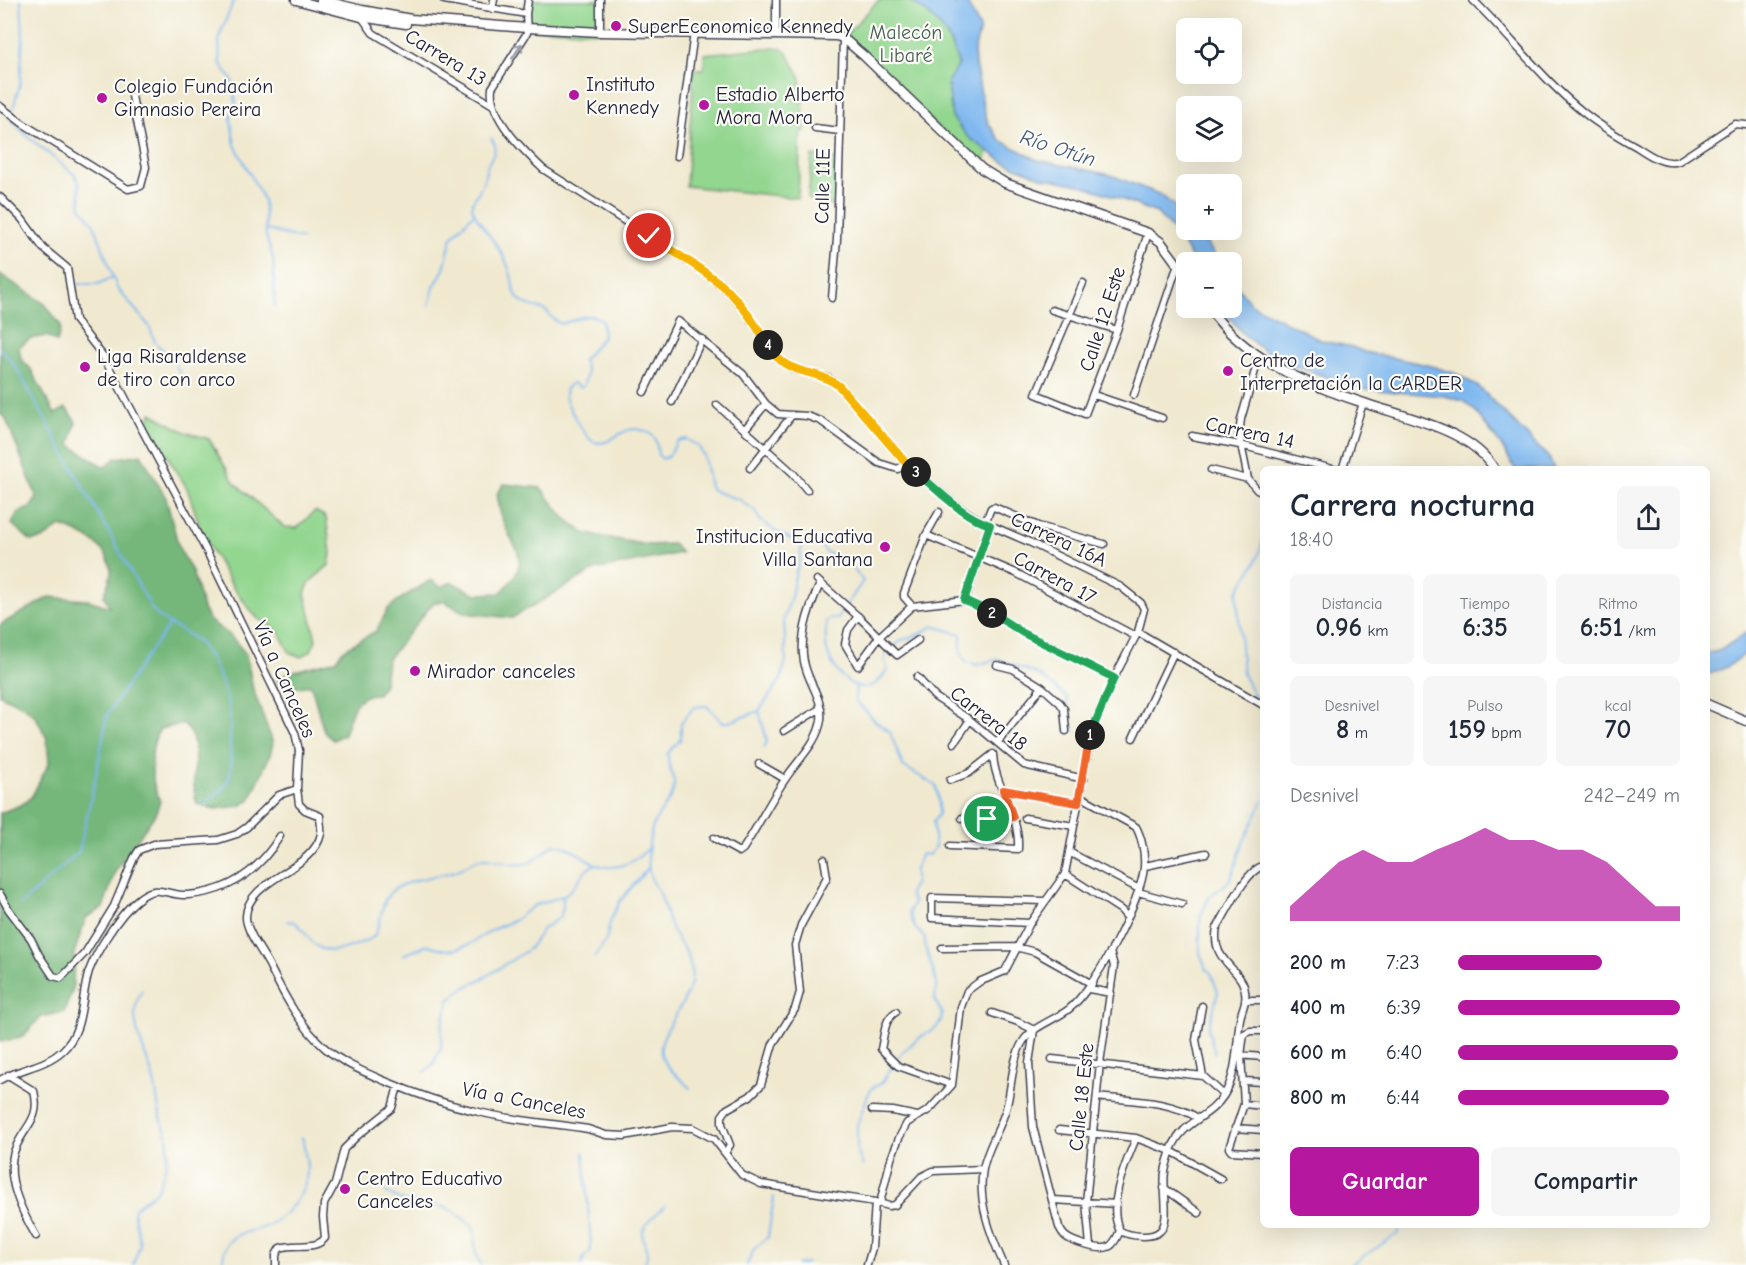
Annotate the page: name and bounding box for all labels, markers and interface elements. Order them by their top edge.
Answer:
place label: SuperEconomico Kennedy [628,15,853,38]
map controls [1176,18,1242,318]
button: locate [1176,18,1242,84]
marker: SuperEconomico Kennedy [609,19,623,33]
park label: Malecón Libaré [870,21,942,67]
street label: Carrera 13 [401,24,491,91]
one-way arrow [511,43,523,59]
place label: Instituto Kennedy [586,73,659,119]
place label: Colegio Fundación Gimnasio Pereira [114,75,273,121]
place label: Estadio Alberto Mora Mora [716,83,845,129]
marker: Instituto Kennedy [567,88,581,102]
marker: Colegio Fundación Gimnasio Pereira [95,91,109,105]
button: layers [1176,96,1242,162]
marker: Estadio Alberto Mora Mora [697,98,711,112]
water label: Río Otún [1017,125,1099,171]
street label: Calle 11E [810,148,835,224]
button: + [1176,174,1242,240]
pin [623,210,674,261]
icon: check [632,219,665,252]
button: − [1176,252,1242,318]
street label: Calle 12 Este [1075,264,1130,374]
pin: 4 [753,330,783,360]
text: 4 [764,336,772,354]
place label: Liga Risaraldense de tiro con arco [97,345,246,391]
place label: Centro de Interpretación la CARDER [1240,349,1462,395]
marker: Liga Risaraldense de tiro con arco [78,360,92,374]
marker: Centro de Interpretación la CARDER [1221,364,1235,378]
street label: Carrera 14 [1203,412,1296,453]
pin: 3 [901,457,931,487]
text: 3 [912,463,920,481]
text: Carrera nocturna [1290,486,1536,524]
button: share [1617,486,1680,549]
street label: Carrera 16A [1007,507,1111,572]
place label: Institucion Educativa Villa Santana [696,525,873,571]
text: 18:40 [1290,528,1334,551]
marker: Institucion Educativa Villa Santana [878,540,892,554]
street label: Carrera 17 [1010,546,1100,609]
text: Distancia [1321,595,1383,613]
text: Tiempo [1460,595,1510,613]
text: Ritmo [1598,595,1638,613]
pin: 2 [977,598,1007,628]
text: 2 [988,604,996,622]
text: 0.96 [1315,613,1362,643]
text: 6:35 [1462,613,1508,643]
text: 6:51 [1580,613,1623,643]
street label: Vía a Canceles [249,617,321,741]
text: km [1362,622,1389,640]
text: /km [1623,622,1656,640]
place label: Mirador canceles [427,660,575,683]
marker: Mirador canceles [408,664,422,678]
street label: Carrera 18 [946,681,1032,755]
text: Desnivel [1324,697,1380,715]
text: Pulso [1467,697,1503,715]
text: kcal [1605,697,1631,715]
text: 8 [1336,715,1349,745]
text: 159 [1448,715,1486,745]
text: 70 [1605,715,1631,745]
pin: 1 [1075,720,1105,750]
text: m [1349,724,1368,742]
text: bpm [1486,724,1522,742]
text: 1 [1087,726,1093,744]
text: Desnivel [1290,784,1359,807]
text: 242–249 m [1584,784,1680,807]
pin [961,793,1012,844]
icon: arrive [970,802,1003,835]
text: 200 m [1290,951,1346,974]
text: 7:23 [1386,951,1420,974]
text: 400 m [1290,996,1345,1019]
text: 6:39 [1386,996,1421,1019]
text: 600 m [1290,1041,1346,1064]
text: 6:40 [1386,1041,1422,1064]
street label: Calle 18 Este [1064,1042,1099,1152]
street label: Vía a Canceles [460,1077,588,1124]
text: 800 m [1290,1086,1346,1109]
text: 6:44 [1386,1086,1420,1109]
button: Guardar [1290,1147,1479,1216]
button: Compartir [1491,1147,1680,1216]
place label: Centro Educativo Canceles [357,1167,503,1213]
marker: Centro Educativo Canceles [338,1182,352,1196]

